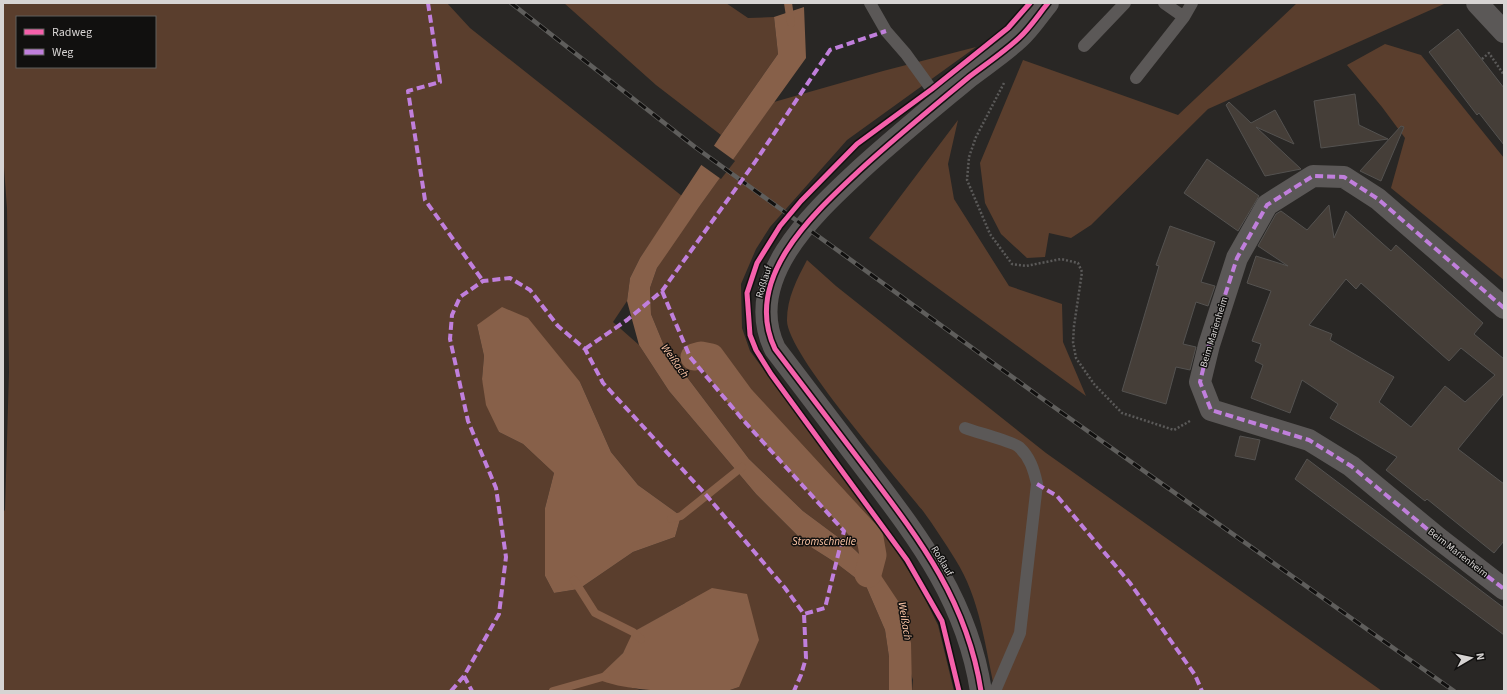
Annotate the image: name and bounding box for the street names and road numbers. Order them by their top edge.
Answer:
street label: Roßlauf [753,263,776,300]
street label: Beim Marienheim [1197,295,1231,369]
street label: Beim Marienheim [1425,525,1491,581]
street label: Roßlauf [928,543,957,580]

